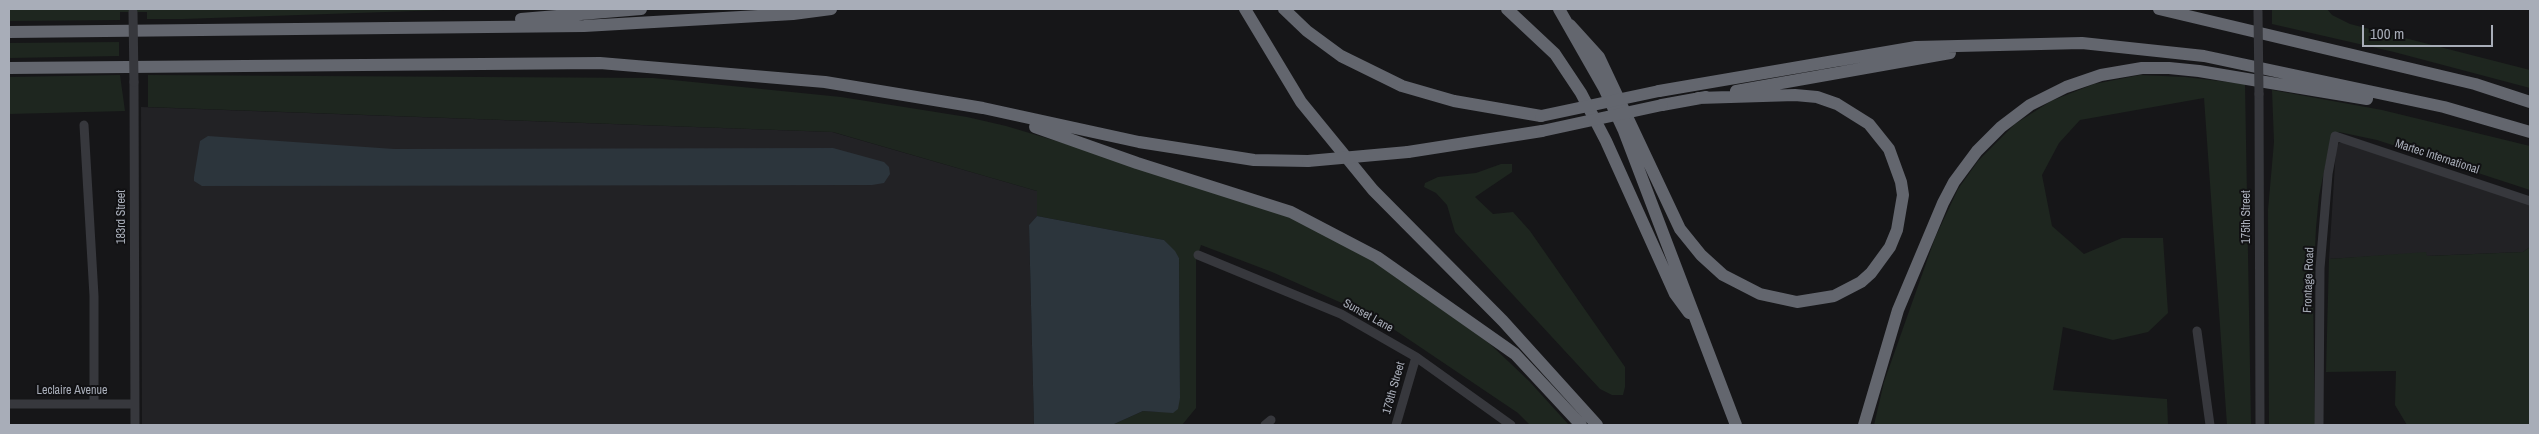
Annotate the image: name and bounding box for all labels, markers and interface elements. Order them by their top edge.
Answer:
scale bar [2364,15,2495,47]
text: 100 m [2370,23,2404,44]
street label: Martec International [2393,137,2481,177]
street label: 183rd Street [115,190,129,244]
street label: 175th Street [2240,190,2254,244]
street label: Frontage Road [2301,247,2317,313]
street label: Sunset Lane [1340,296,1396,336]
street label: 179th Street [1380,360,1408,416]
street label: Leclaire Avenue [37,384,107,398]

